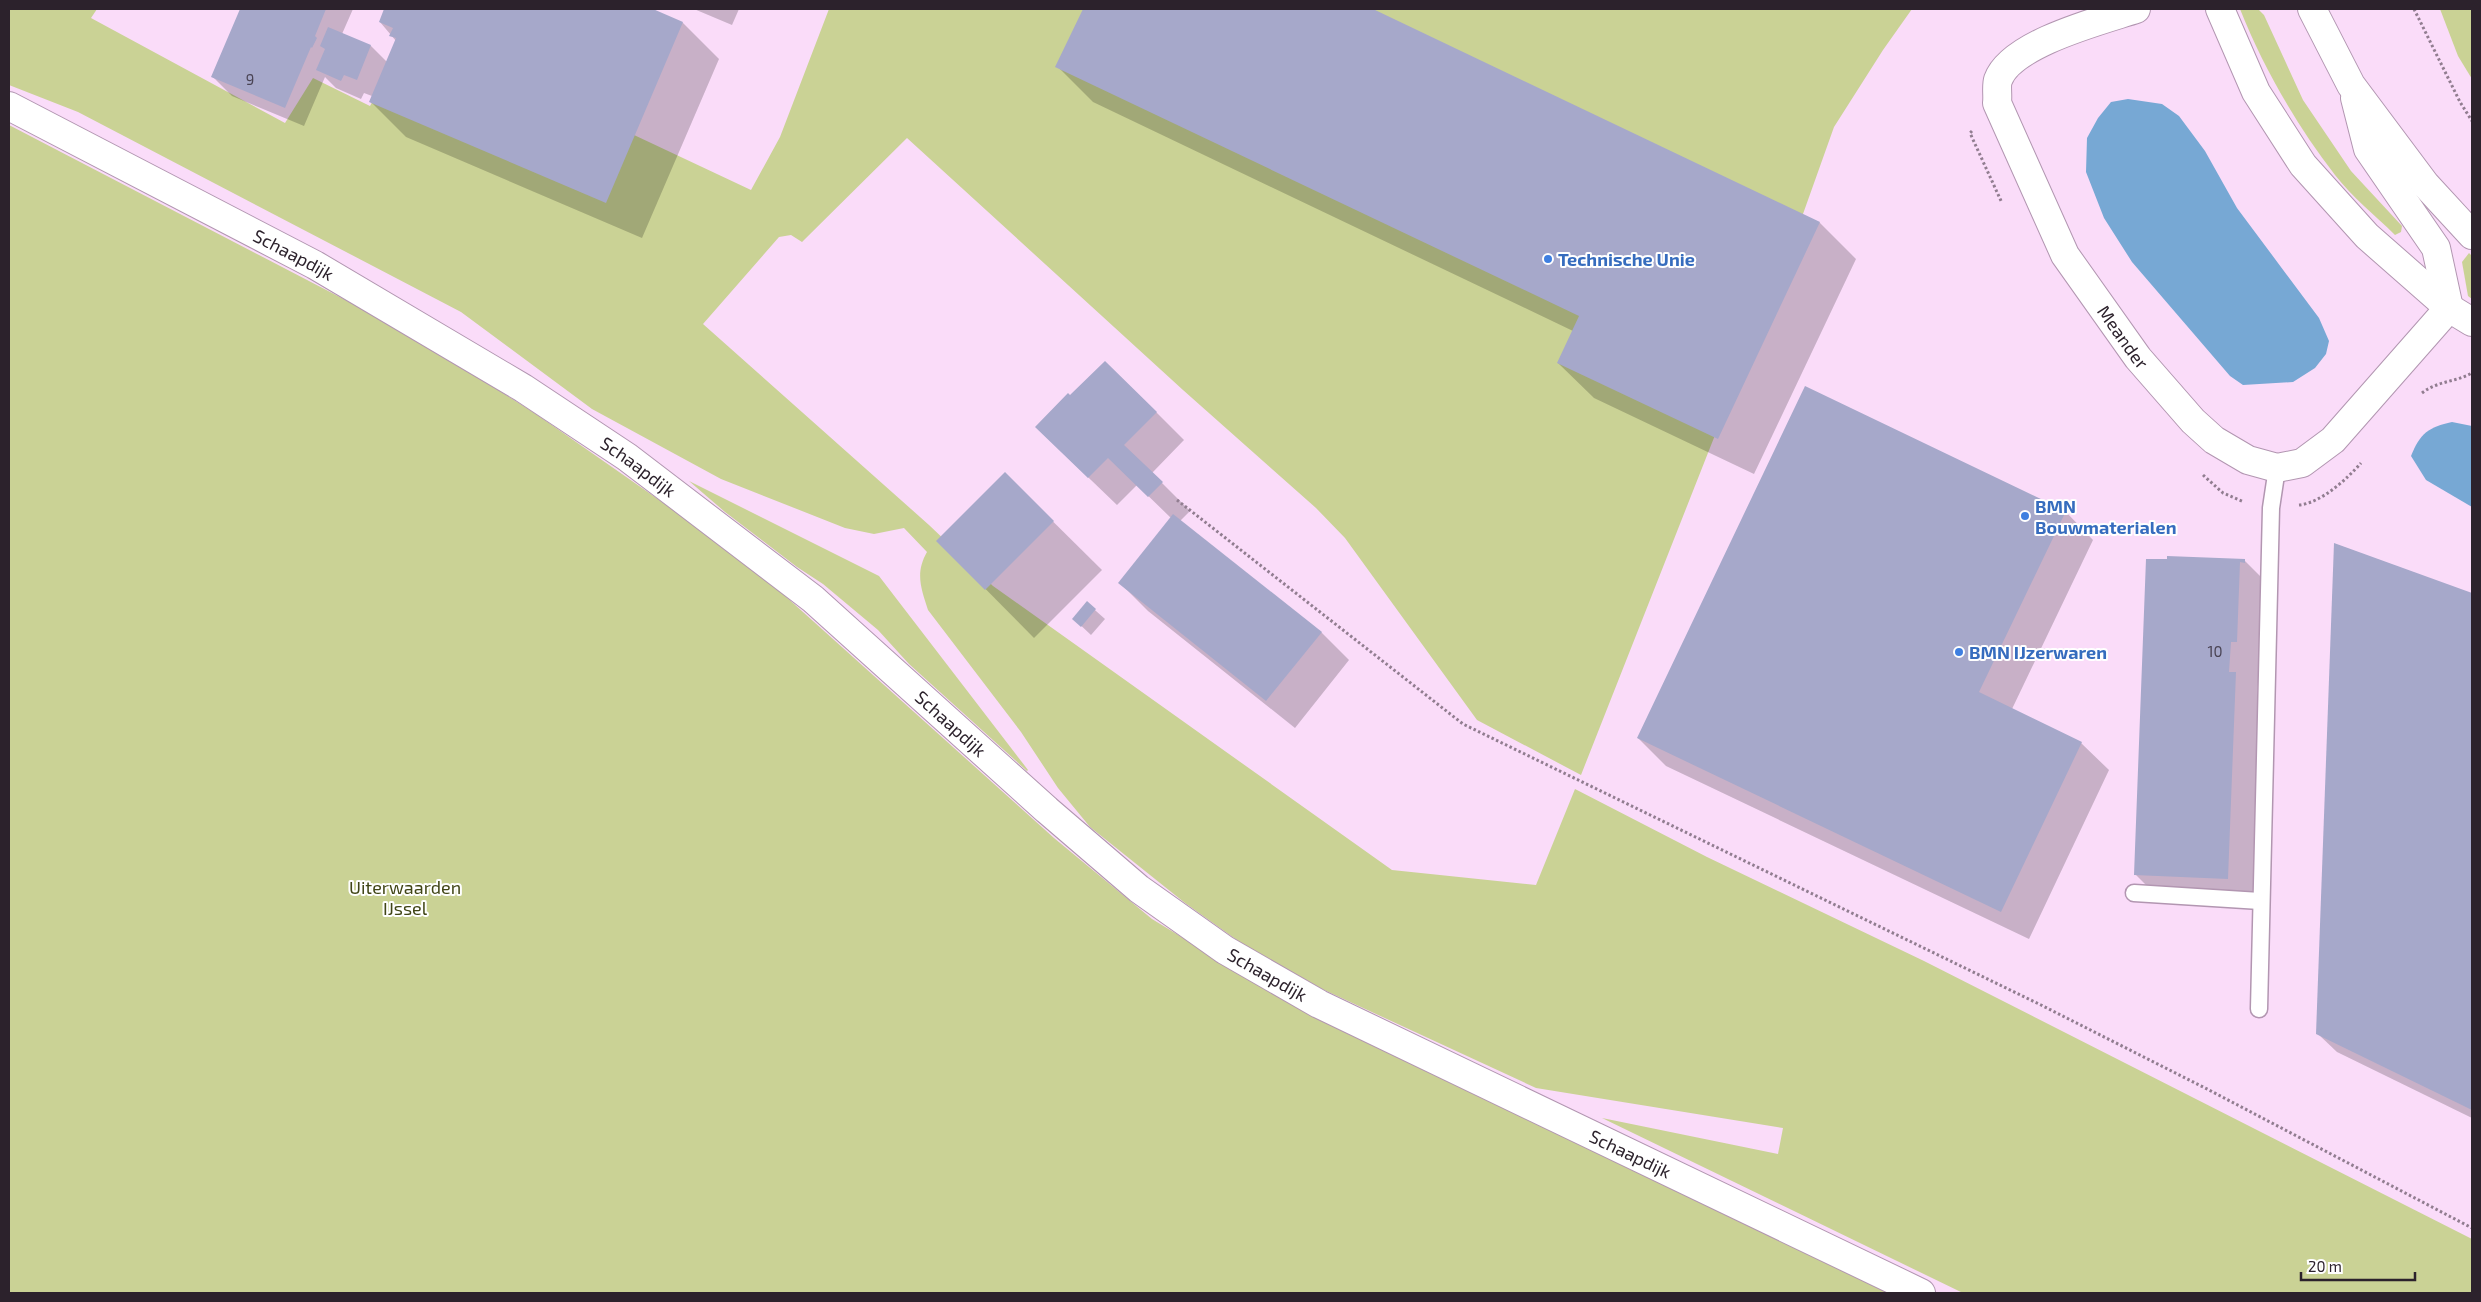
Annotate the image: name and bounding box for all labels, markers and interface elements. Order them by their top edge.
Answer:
house number: 9 [246,70,254,88]
street label: Schaapdijk [250,224,338,285]
place label: Technische Unie [1558,248,1695,270]
marker: Technische Unie [1542,253,1554,265]
street label: Meander [2093,301,2153,373]
street label: Schaapdijk [596,432,680,501]
place label: BMN Bouwmaterialen [2035,495,2177,538]
marker: BMN Bouwmaterialen [2019,510,2031,522]
place label: BMN IJzerwaren [1969,641,2107,663]
house number: 10 [2207,642,2223,660]
marker: BMN IJzerwaren [1953,646,1965,658]
street label: Schaapdijk [911,686,991,761]
park label: Uiterwaarden IJssel [349,876,461,919]
street label: Schaapdijk [1224,943,1311,1006]
street label: Schaapdijk [1586,1125,1675,1183]
scale bar [2301,1250,2415,1282]
text: 20 m [2308,1257,2342,1275]

